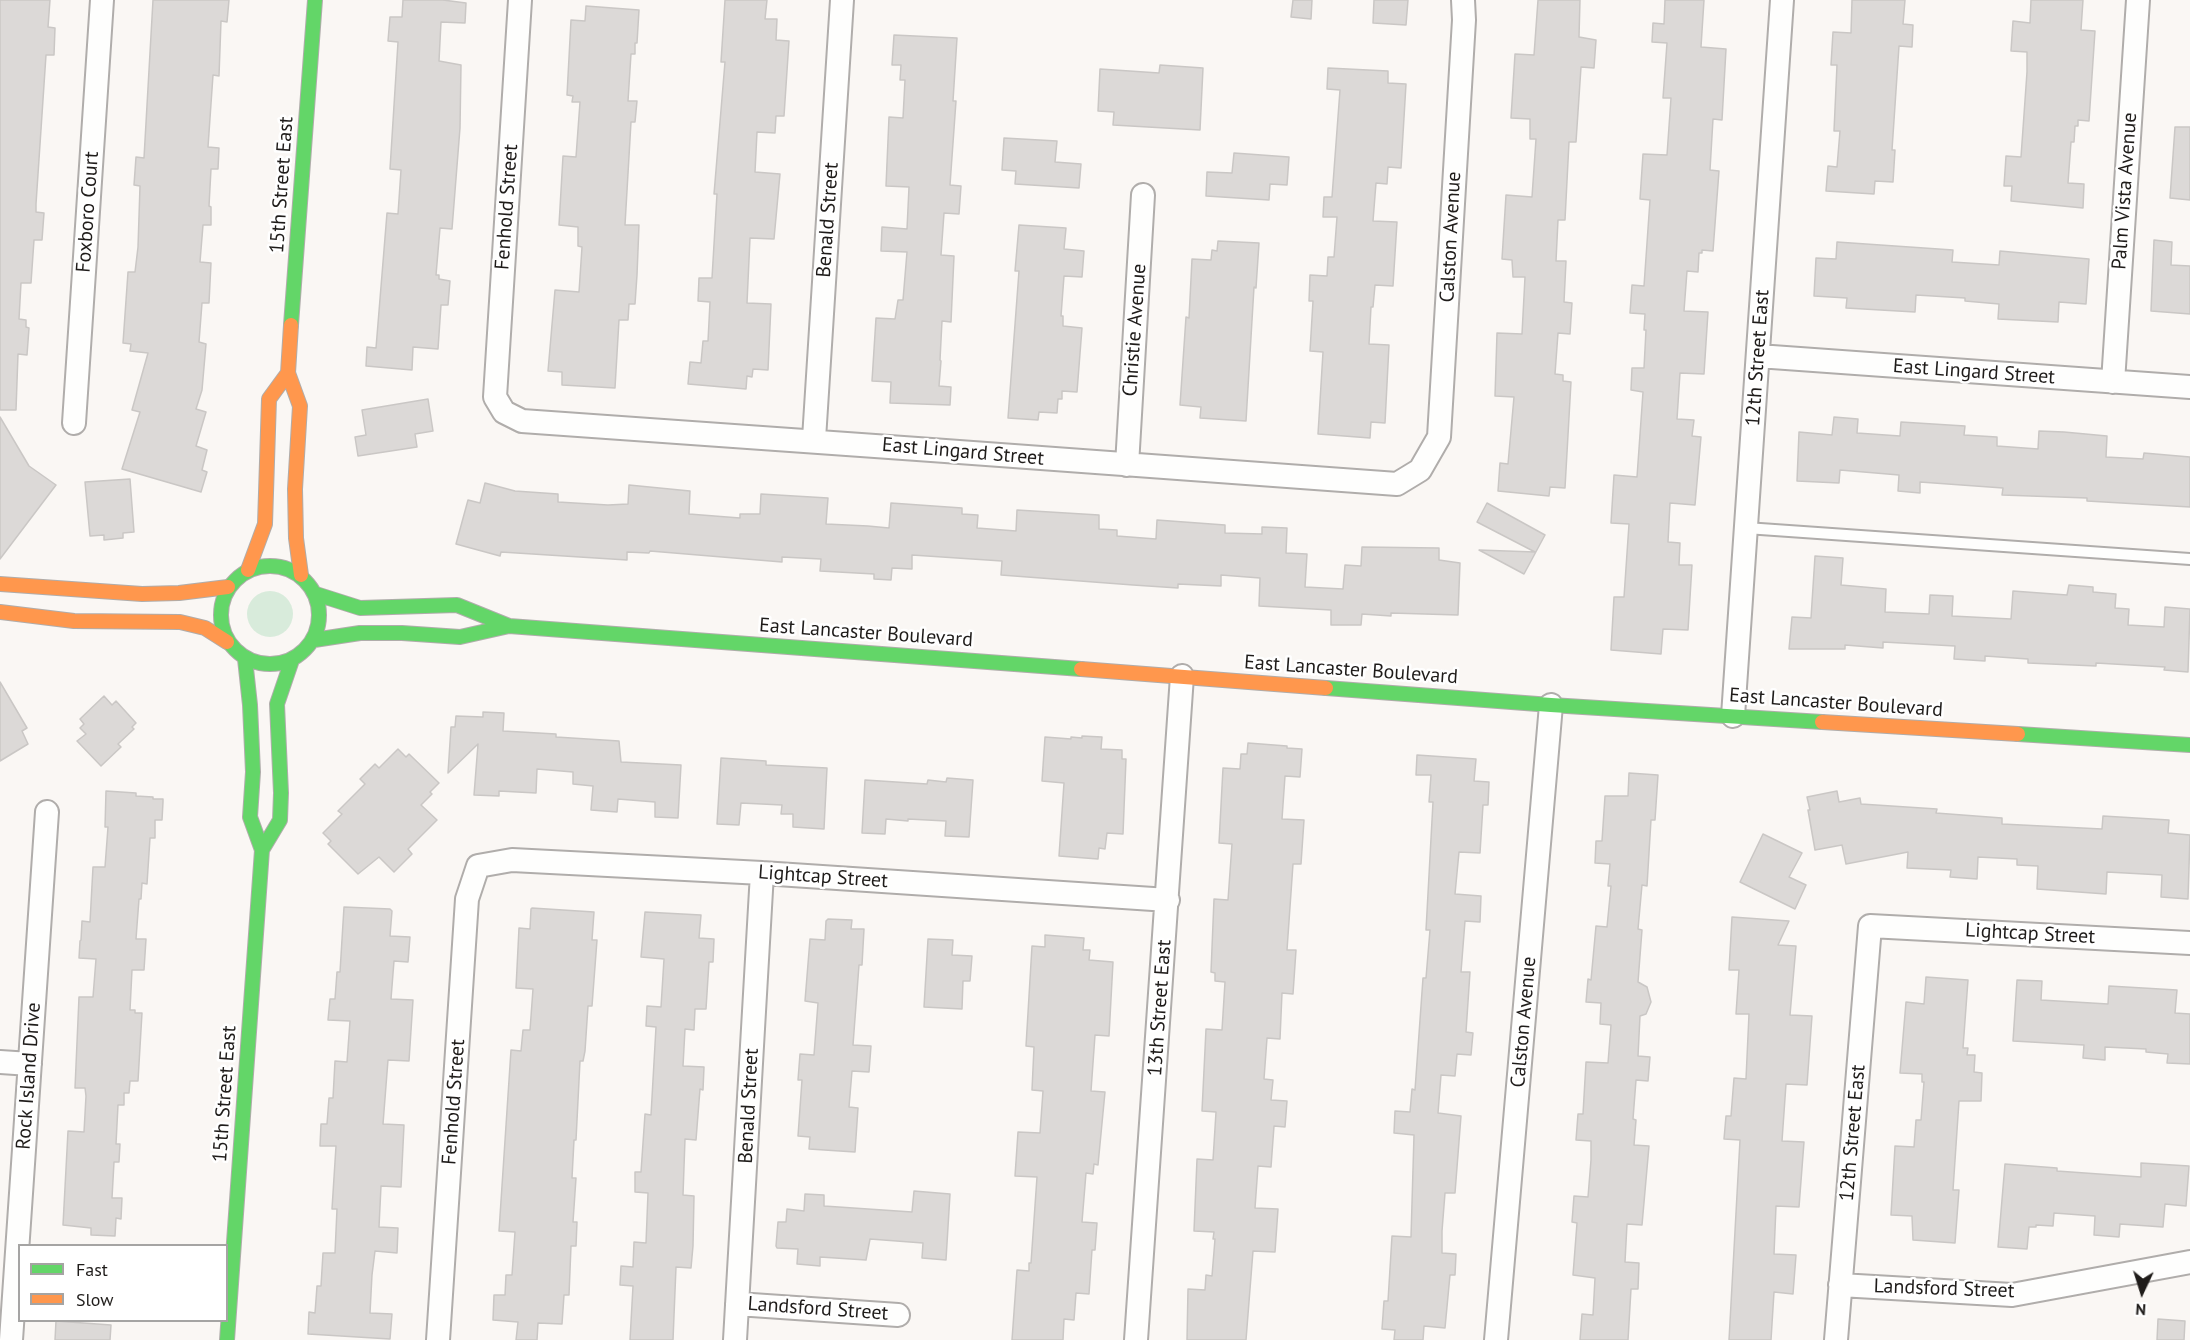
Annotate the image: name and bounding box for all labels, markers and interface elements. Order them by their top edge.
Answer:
street label: Palm Vista Avenue [2108,112,2142,270]
street label: 15th Street East [265,116,299,254]
street label: Fenhold Street [491,143,523,271]
street label: Foxboro Court [72,150,104,274]
street label: Benald Street [812,161,844,279]
street label: Calston Avenue [1436,171,1466,303]
street label: Christie Avenue [1118,263,1152,397]
street label: 12th Street East [1741,289,1775,427]
street label: East Lingard Street [1892,354,2056,390]
street label: East Lingard Street [881,433,1045,471]
street label: East Lancaster Boulevard [758,614,974,652]
street label: East Lancaster Boulevard [1243,651,1459,689]
street label: East Lancaster Boulevard [1728,684,1944,722]
street label: Lightcap Street [757,860,889,894]
street label: Lightcap Street [1964,919,2096,949]
street label: 13th Street East [1143,939,1177,1077]
street label: Calston Avenue [1506,956,1542,1088]
street label: Rock Island Drive [12,1002,46,1150]
street label: 15th Street East [208,1025,242,1163]
street label: Fenhold Street [438,1038,470,1166]
street label: Benald Street [734,1048,764,1164]
street label: 12th Street East [1835,1064,1871,1202]
legend [18,1244,228,1322]
text: Fast [76,1258,108,1281]
north arrow [2112,1262,2172,1322]
street label: Landsford Street [1873,1275,2015,1303]
text: Slow [76,1288,114,1311]
street label: Landsford Street [747,1292,889,1326]
text: N [2135,1300,2147,1320]

